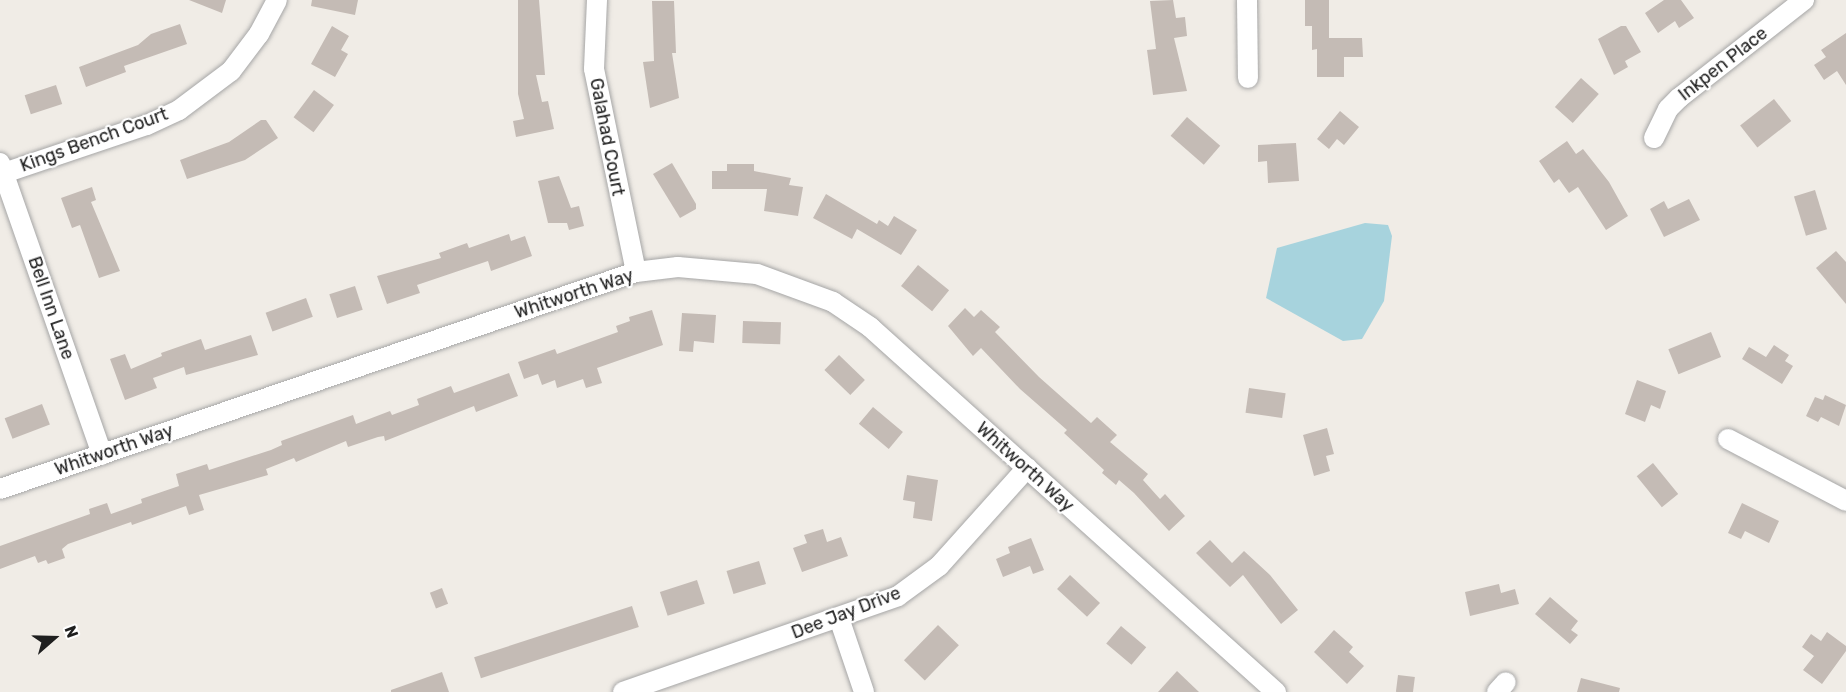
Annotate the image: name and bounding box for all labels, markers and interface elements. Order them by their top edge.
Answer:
street label: Inkpen Place [1674,23,1772,105]
street label: Galahad Court [585,76,629,198]
street label: Kings Bench Court [17,103,171,177]
street label: Bell Inn Lane [23,254,79,362]
street label: Whitworth Way [512,265,636,323]
street label: Whitworth Way [972,417,1078,517]
street label: Whitworth Way [52,420,176,480]
street label: Dee Jay Drive [788,582,904,644]
north arrow [24,608,84,668]
text: N [60,623,82,640]

